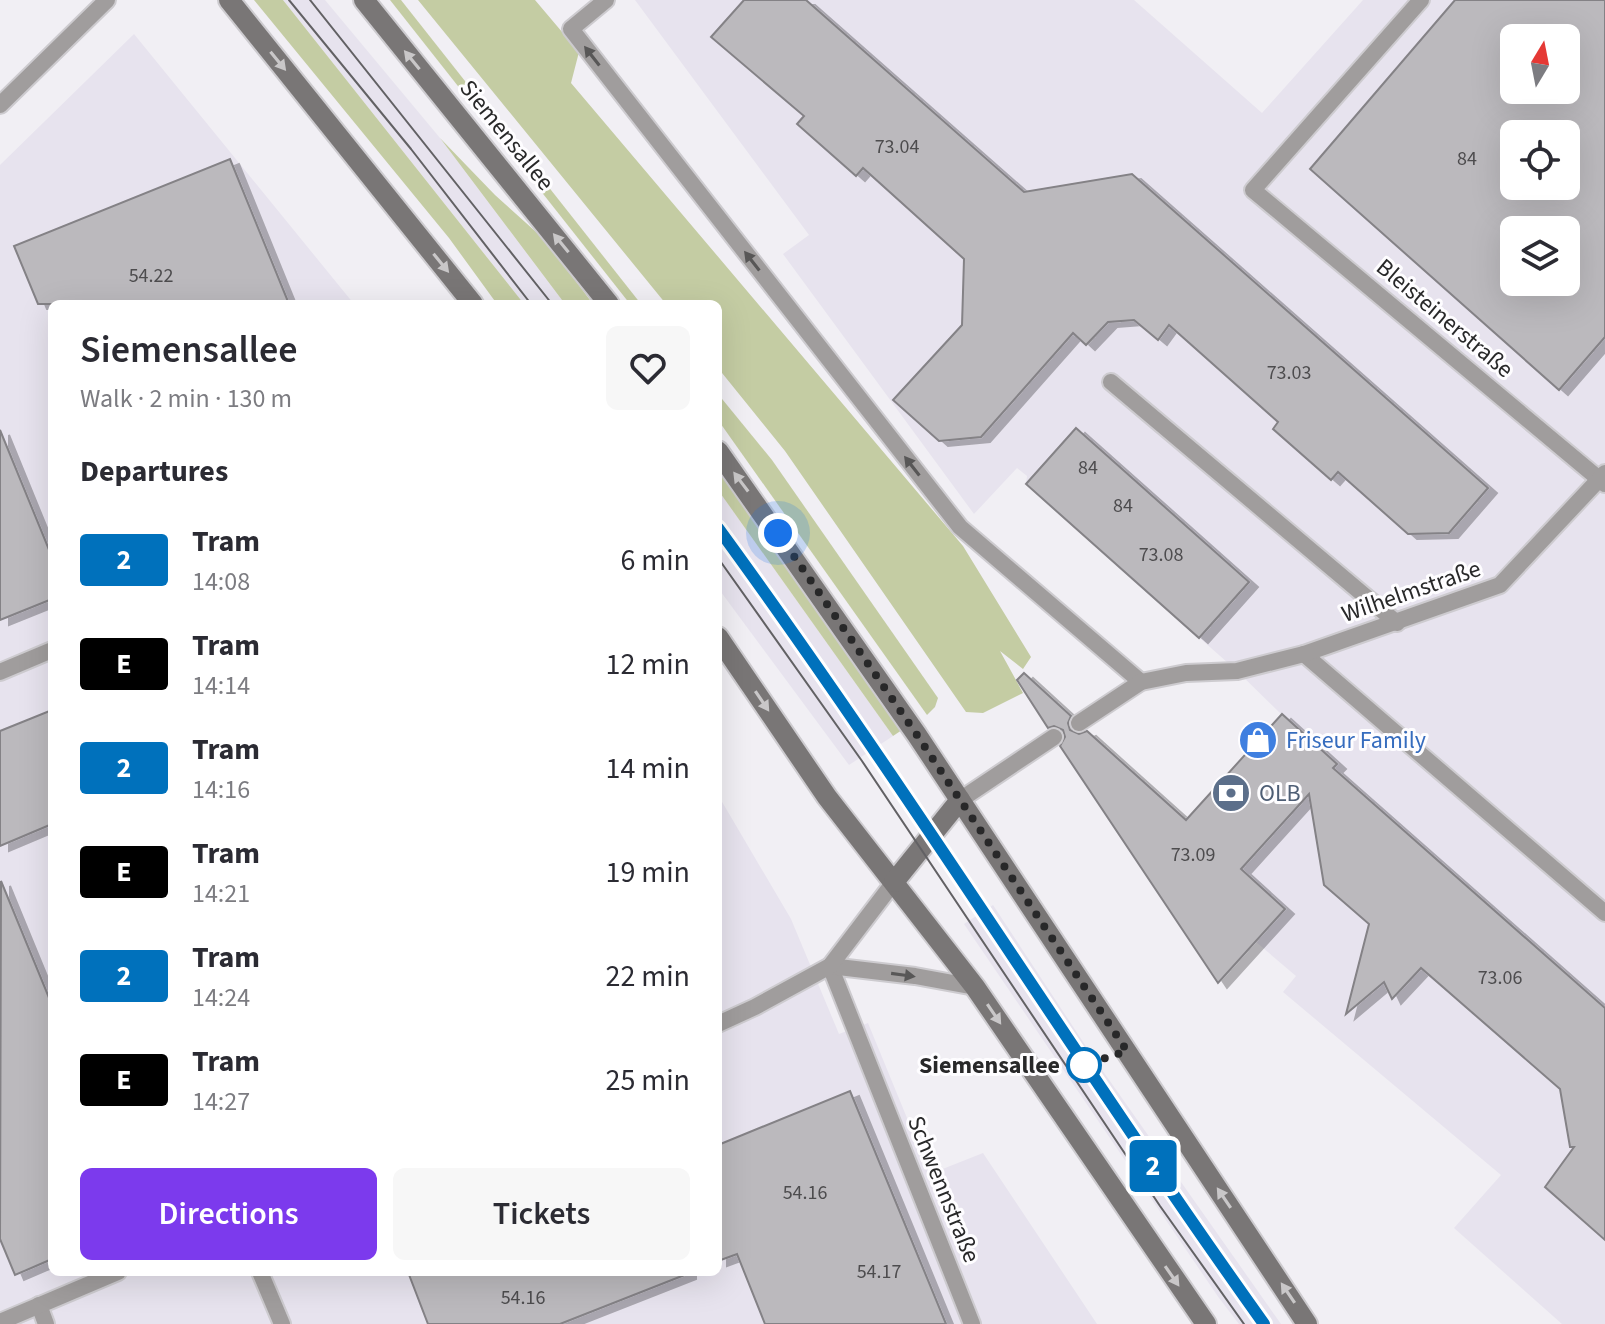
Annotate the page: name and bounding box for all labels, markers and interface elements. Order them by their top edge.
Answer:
north arrow [1500,24,1580,104]
map controls [1500,24,1580,296]
one-way arrow [584,46,600,66]
one-way arrow [405,50,421,70]
one-way arrow [269,51,286,71]
street label: Siemensallee [451,72,562,198]
button: locate [1500,120,1580,200]
house number: 73.04 [875,133,919,161]
house number: 84 [1457,145,1477,173]
button: layers [1500,216,1580,296]
one-way arrow [553,233,570,253]
street label: Bleisteinerstraße [1368,250,1521,386]
one-way arrow [744,251,760,271]
one-way arrow [433,253,449,273]
house number: 54.22 [129,262,173,290]
text: Siemensallee [80,323,298,377]
button: heart [606,326,690,410]
house number: 73.03 [1267,359,1311,387]
text: Walk · 2 min · 130 m [80,380,292,417]
text: Departures [80,450,228,493]
house number: 84 [1078,454,1098,482]
one-way arrow [904,456,920,476]
one-way arrow [733,471,749,493]
house number: 84 [1113,492,1133,520]
your location [758,513,798,553]
text: Tram [192,520,260,563]
text: 6 min [620,539,690,582]
text: 2 [117,540,131,580]
house number: 73.08 [1139,541,1183,569]
street label: Wilhelmstraße [1337,551,1485,632]
text: 14:08 [192,563,250,600]
text: Tram [192,624,260,667]
text: 12 min [606,643,690,686]
text: E [116,644,132,684]
text: 14:14 [192,667,250,704]
one-way arrow [754,691,769,712]
shop icon: Friseur Family [1237,719,1279,761]
place label: Friseur Family [1286,723,1426,758]
text: Tram [192,728,260,771]
text: 14 min [606,747,690,790]
text: 2 [117,748,131,788]
text: 14:16 [192,771,250,808]
bank icon: OLB [1210,772,1252,814]
place label: OLB [1259,776,1301,811]
text: Tram [192,832,260,875]
house number: 73.09 [1171,841,1215,869]
text: 19 min [606,851,690,894]
text: E [116,852,132,892]
text: 14:21 [192,875,250,912]
text: Tram [192,936,260,979]
text: 22 min [606,955,690,998]
text: 2 [117,956,131,996]
house number: 73.06 [1478,964,1522,992]
one-way arrow [891,969,916,981]
text: 14:24 [192,979,250,1016]
one-way arrow [986,1004,1001,1025]
text: Tram [192,1040,260,1083]
place label: Siemensallee [919,1048,1060,1083]
marker: Siemensallee [1067,1048,1101,1082]
text: 25 min [606,1059,690,1102]
text: E [116,1060,132,1100]
text: 14:27 [192,1083,250,1120]
street label: Schwennstraße [898,1111,989,1268]
line badge: 2 [1127,1140,1179,1192]
text: 2 [1146,1146,1160,1186]
button: Directions [80,1168,377,1260]
button: Tickets [393,1168,690,1260]
house number: 54.16 [783,1179,827,1207]
one-way arrow [1217,1188,1232,1209]
house number: 54.17 [857,1258,901,1286]
one-way arrow [1164,1265,1179,1286]
one-way arrow [1280,1283,1295,1304]
house number: 54.16 [501,1284,545,1312]

